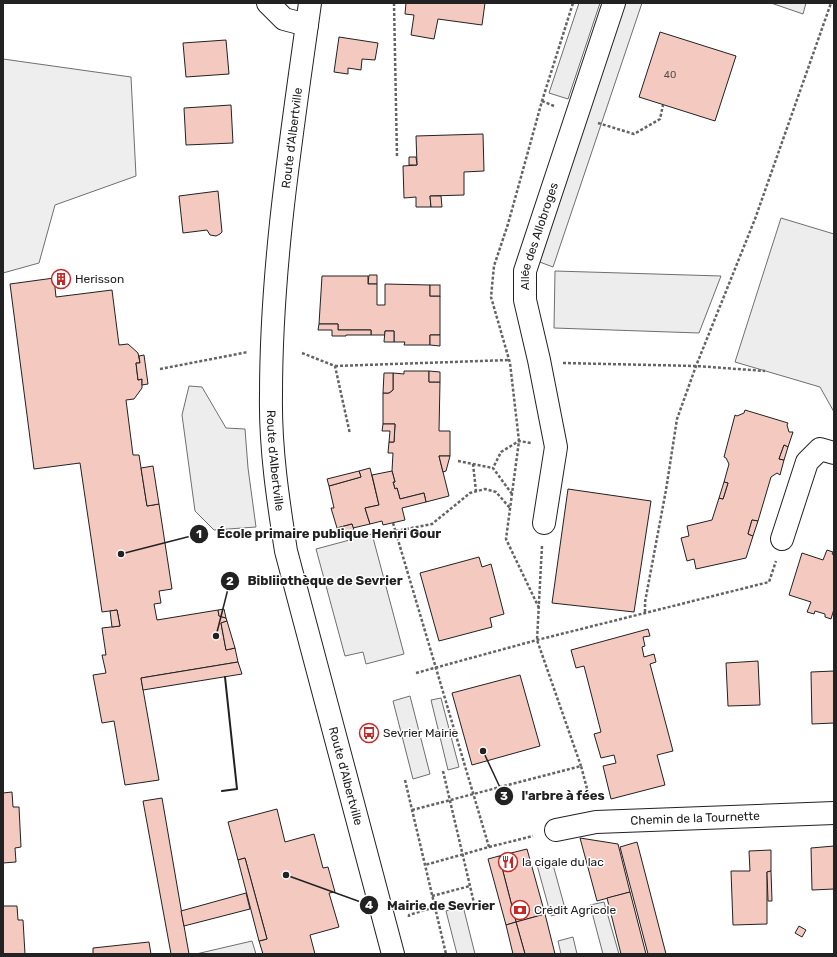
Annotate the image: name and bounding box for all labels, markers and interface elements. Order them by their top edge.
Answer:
house number: 40 [664,69,676,81]
street label: Route d'Albertville [279,87,305,189]
street label: Allée des Allobroges [518,181,561,290]
building icon: Herisson [50,268,72,290]
place label: Herisson [75,272,124,286]
street label: Route d'Albertville [264,410,287,512]
callout: École primaire publique Henri Gour [189,521,449,546]
text: École primaire publique Henri Gour [217,526,441,541]
text: 1 [196,527,202,541]
callout: Bibliiothèque de Sevrier [220,568,411,593]
text: Bibliiothèque de Sevrier [247,573,403,588]
text: 2 [226,574,234,588]
bus stop icon: Sevrier Mairie [358,722,380,744]
street label: Route d'Albertville [326,725,366,827]
place label: Sevrier Mairie [383,726,459,740]
callout: l'arbre à fées [494,783,613,808]
text: l'arbre à fées [521,788,605,803]
text: 3 [500,789,508,803]
street label: Chemin de la Tournette [630,809,760,828]
restaurant icon: la cigale du lac [497,851,519,873]
place label: la cigale du lac [522,855,604,869]
callout: Mairie de Sevrier [359,893,503,918]
text: 4 [365,898,373,912]
text: Mairie de Sevrier [387,898,495,913]
bank icon: Crédit Agricole [509,899,531,921]
place label: Crédit Agricole [534,903,617,917]

